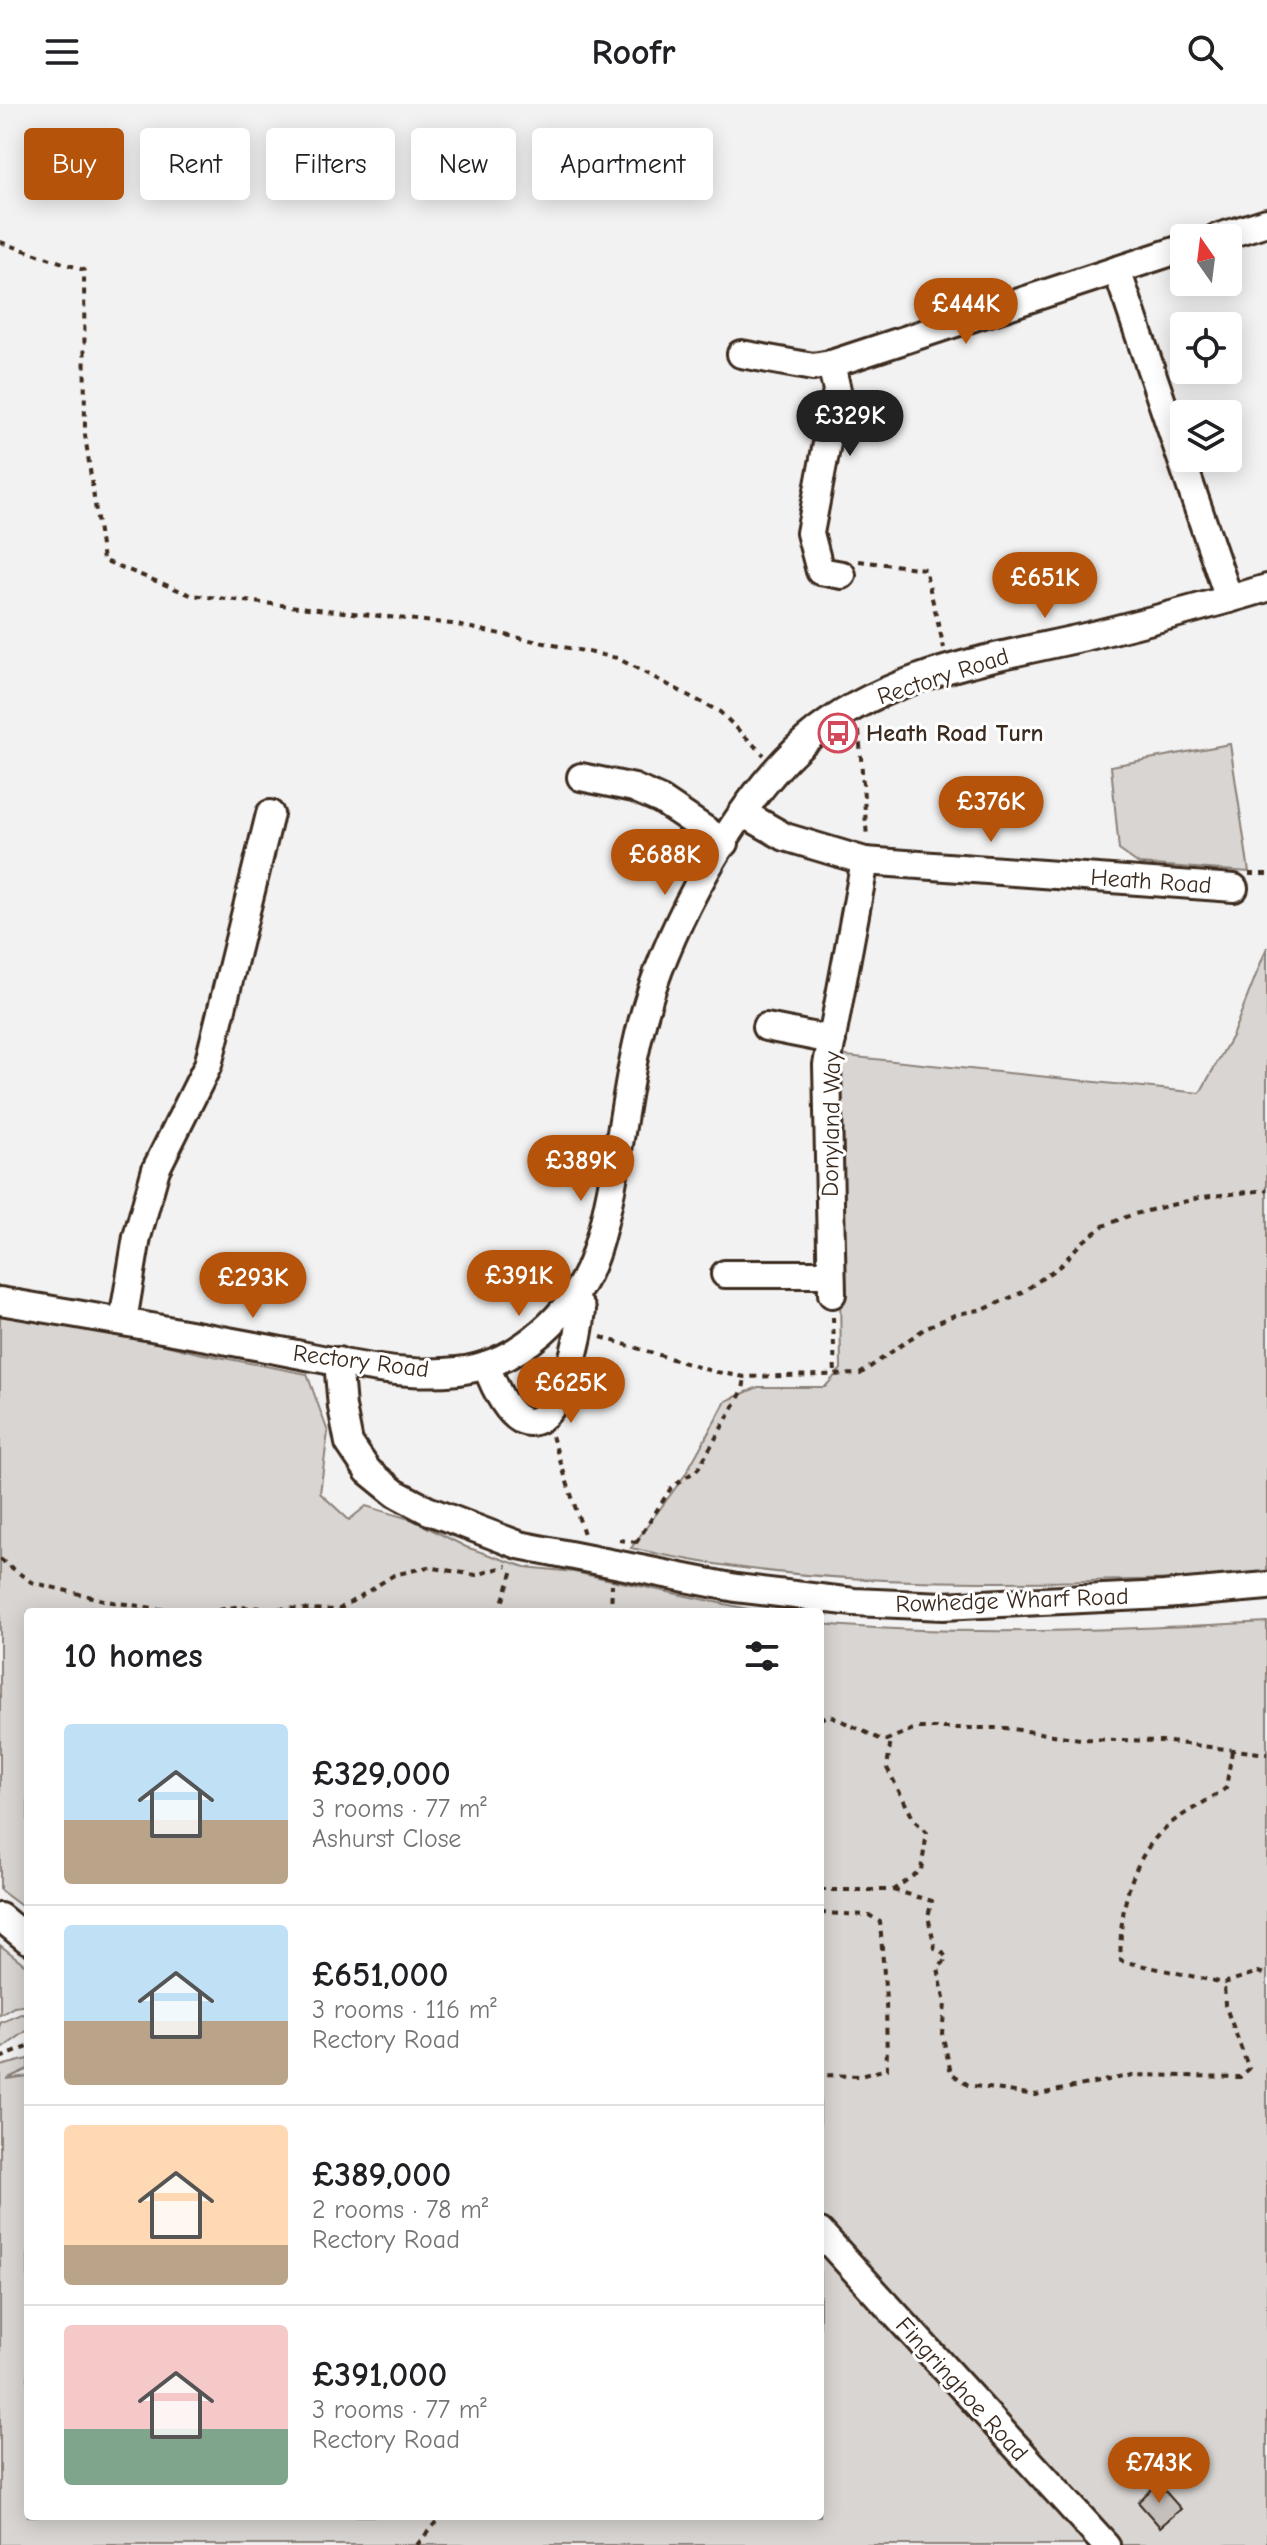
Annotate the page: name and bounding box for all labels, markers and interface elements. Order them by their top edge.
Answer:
icon: menu [40,30,84,74]
icon: search [1183,30,1227,74]
text: Roofr [591,32,676,73]
chip: Buy [24,128,124,200]
chip: Rent [140,128,250,200]
chip: Filters [266,128,395,200]
chip: New [411,128,516,200]
chip: Apartment [532,128,713,200]
north arrow [1170,224,1242,296]
map controls [1170,224,1242,472]
pin: £444K [910,278,1022,346]
text: £444K [932,289,1000,319]
button: locate [1170,312,1242,384]
pin: £329K [794,390,906,458]
button: layers [1170,400,1242,472]
text: £329K [814,401,886,431]
pin: £651K [989,552,1101,620]
text: £651K [1010,563,1080,593]
street label: Rectory Road [874,642,1012,710]
bus stop icon: Heath Road Turn [817,712,859,754]
place label: Heath Road Turn [866,719,1044,747]
pin: £376K [935,776,1047,844]
text: £376K [957,787,1025,817]
pin: £688K [609,829,721,897]
text: £688K [629,840,701,870]
street label: Heath Road [1090,863,1212,899]
street label: Donyland Way [816,1051,846,1197]
pin: £389K [525,1135,637,1203]
text: £389K [545,1146,617,1176]
pin: £391K [463,1250,575,1318]
pin: £293K [197,1252,309,1320]
text: £391K [485,1261,553,1291]
text: £293K [217,1263,289,1293]
street label: Rectory Road [292,1339,430,1383]
pin: £625K [515,1357,627,1425]
text: £625K [535,1368,607,1398]
street label: Rowhedge Wharf Road [895,1582,1129,1618]
icon: filters [740,1634,784,1678]
text: 10 homes [64,1636,203,1676]
text: £329,000 [312,1754,451,1794]
icon: home [128,1756,224,1852]
text: 3 rooms · 77 m² [312,1794,487,1824]
text: Ashurst Close [312,1824,461,1854]
text: £651,000 [312,1955,448,1995]
icon: home [128,1957,224,2053]
text: 3 rooms · 116 m² [312,1995,497,2025]
text: Rectory Road [312,2025,460,2055]
text: £389,000 [312,2155,451,2195]
icon: home [128,2157,224,2253]
text: 2 rooms · 78 m² [312,2195,488,2225]
text: Rectory Road [312,2225,460,2255]
street label: Fingringhoe Road [890,2311,1034,2467]
text: £391,000 [312,2355,447,2395]
icon: home [128,2357,224,2453]
text: 3 rooms · 77 m² [312,2395,487,2425]
text: Rectory Road [312,2425,460,2455]
pin: £743K [1103,2437,1215,2505]
text: £743K [1126,2448,1192,2478]

